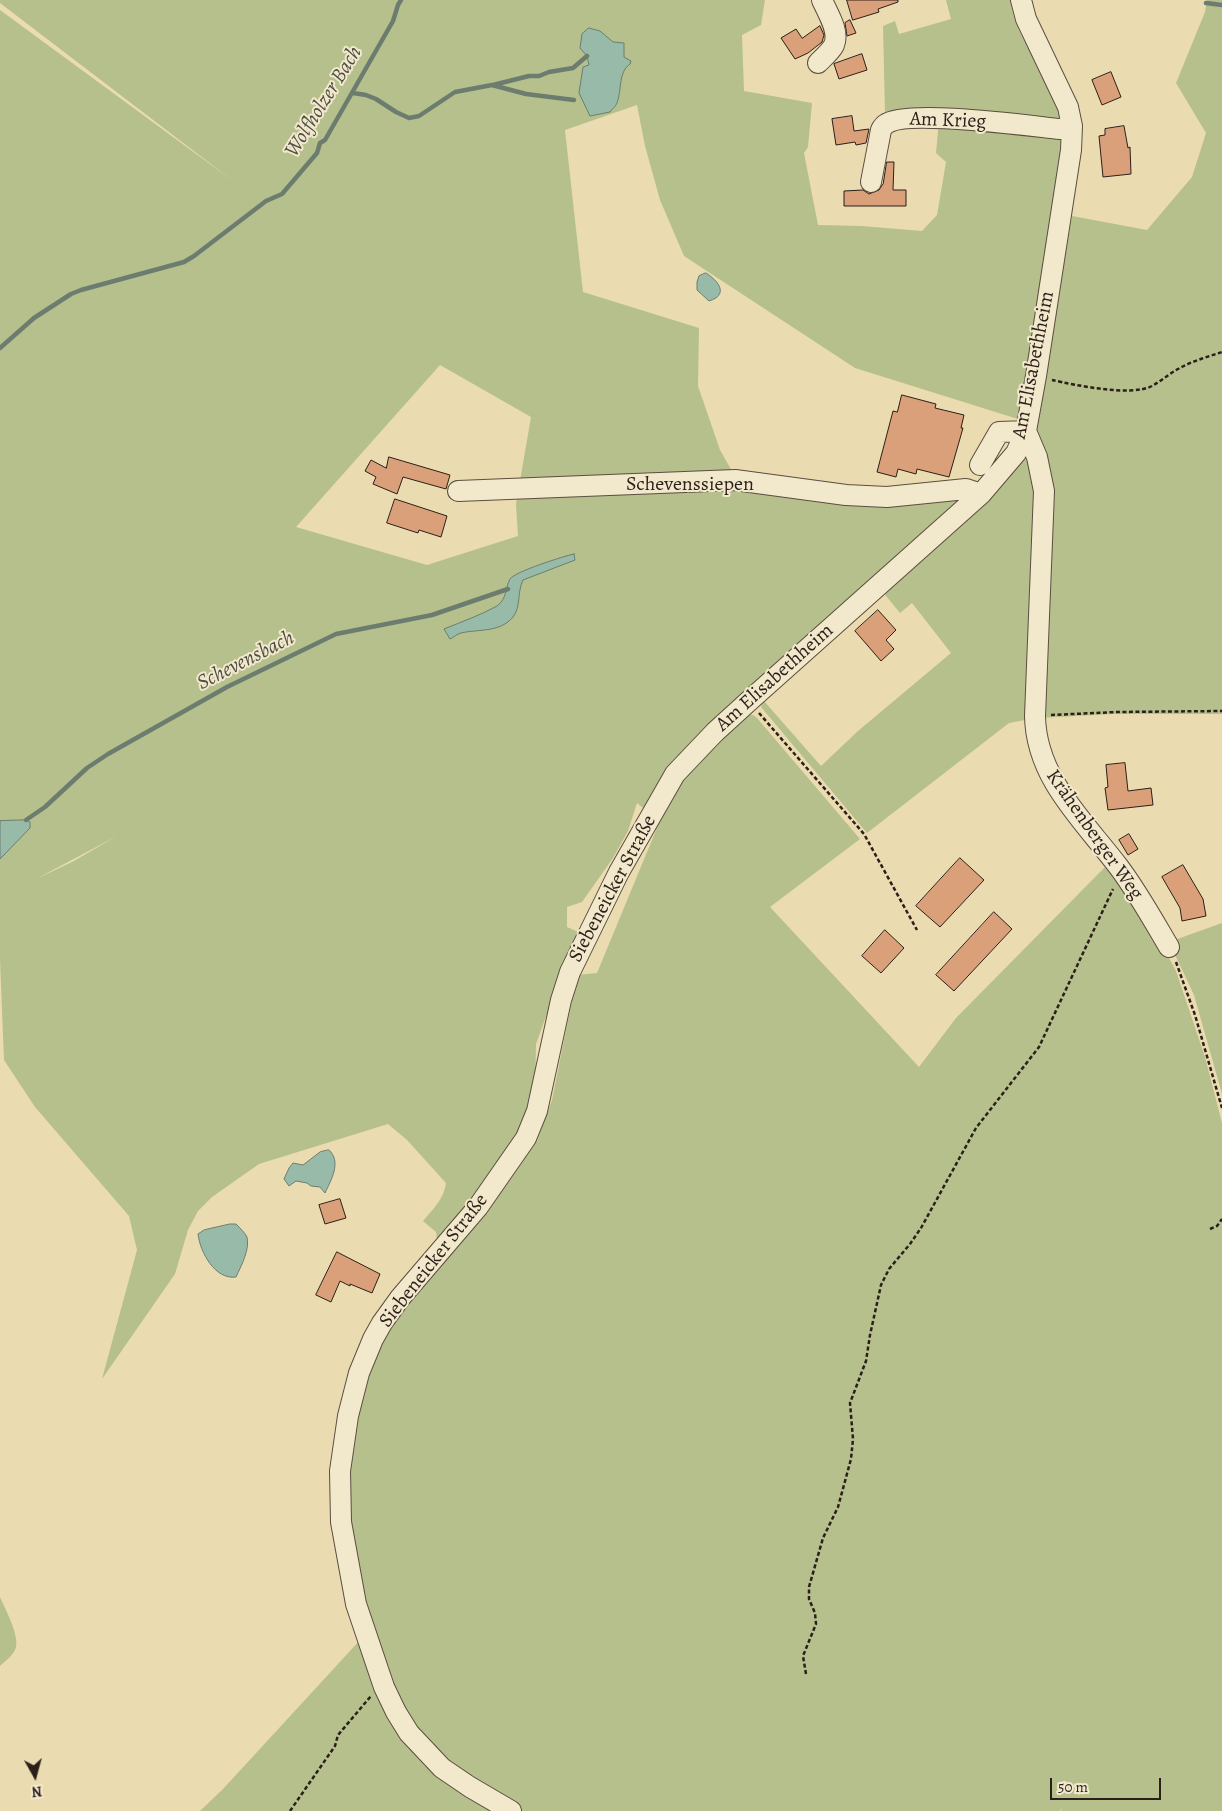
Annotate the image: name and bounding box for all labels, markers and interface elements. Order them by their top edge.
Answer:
water label: Wolfholzer Bach [280,42,368,162]
street label: Am Krieg [909,108,987,134]
street label: Am Elisabethheim [1008,289,1060,441]
street label: Schevenssiepen [626,473,754,497]
street label: Am Elisabethheim [711,619,839,737]
water label: Schevensbach [193,626,299,696]
street label: Krähenberger Weg [1040,765,1148,905]
street label: Siebeneicker Straße [564,811,662,967]
street label: Siebeneicker Straße [374,1189,494,1333]
north arrow [10,1751,60,1801]
scale bar [1052,1768,1163,1800]
text: 50 m [1058,1777,1088,1797]
text: N [31,1781,43,1801]

